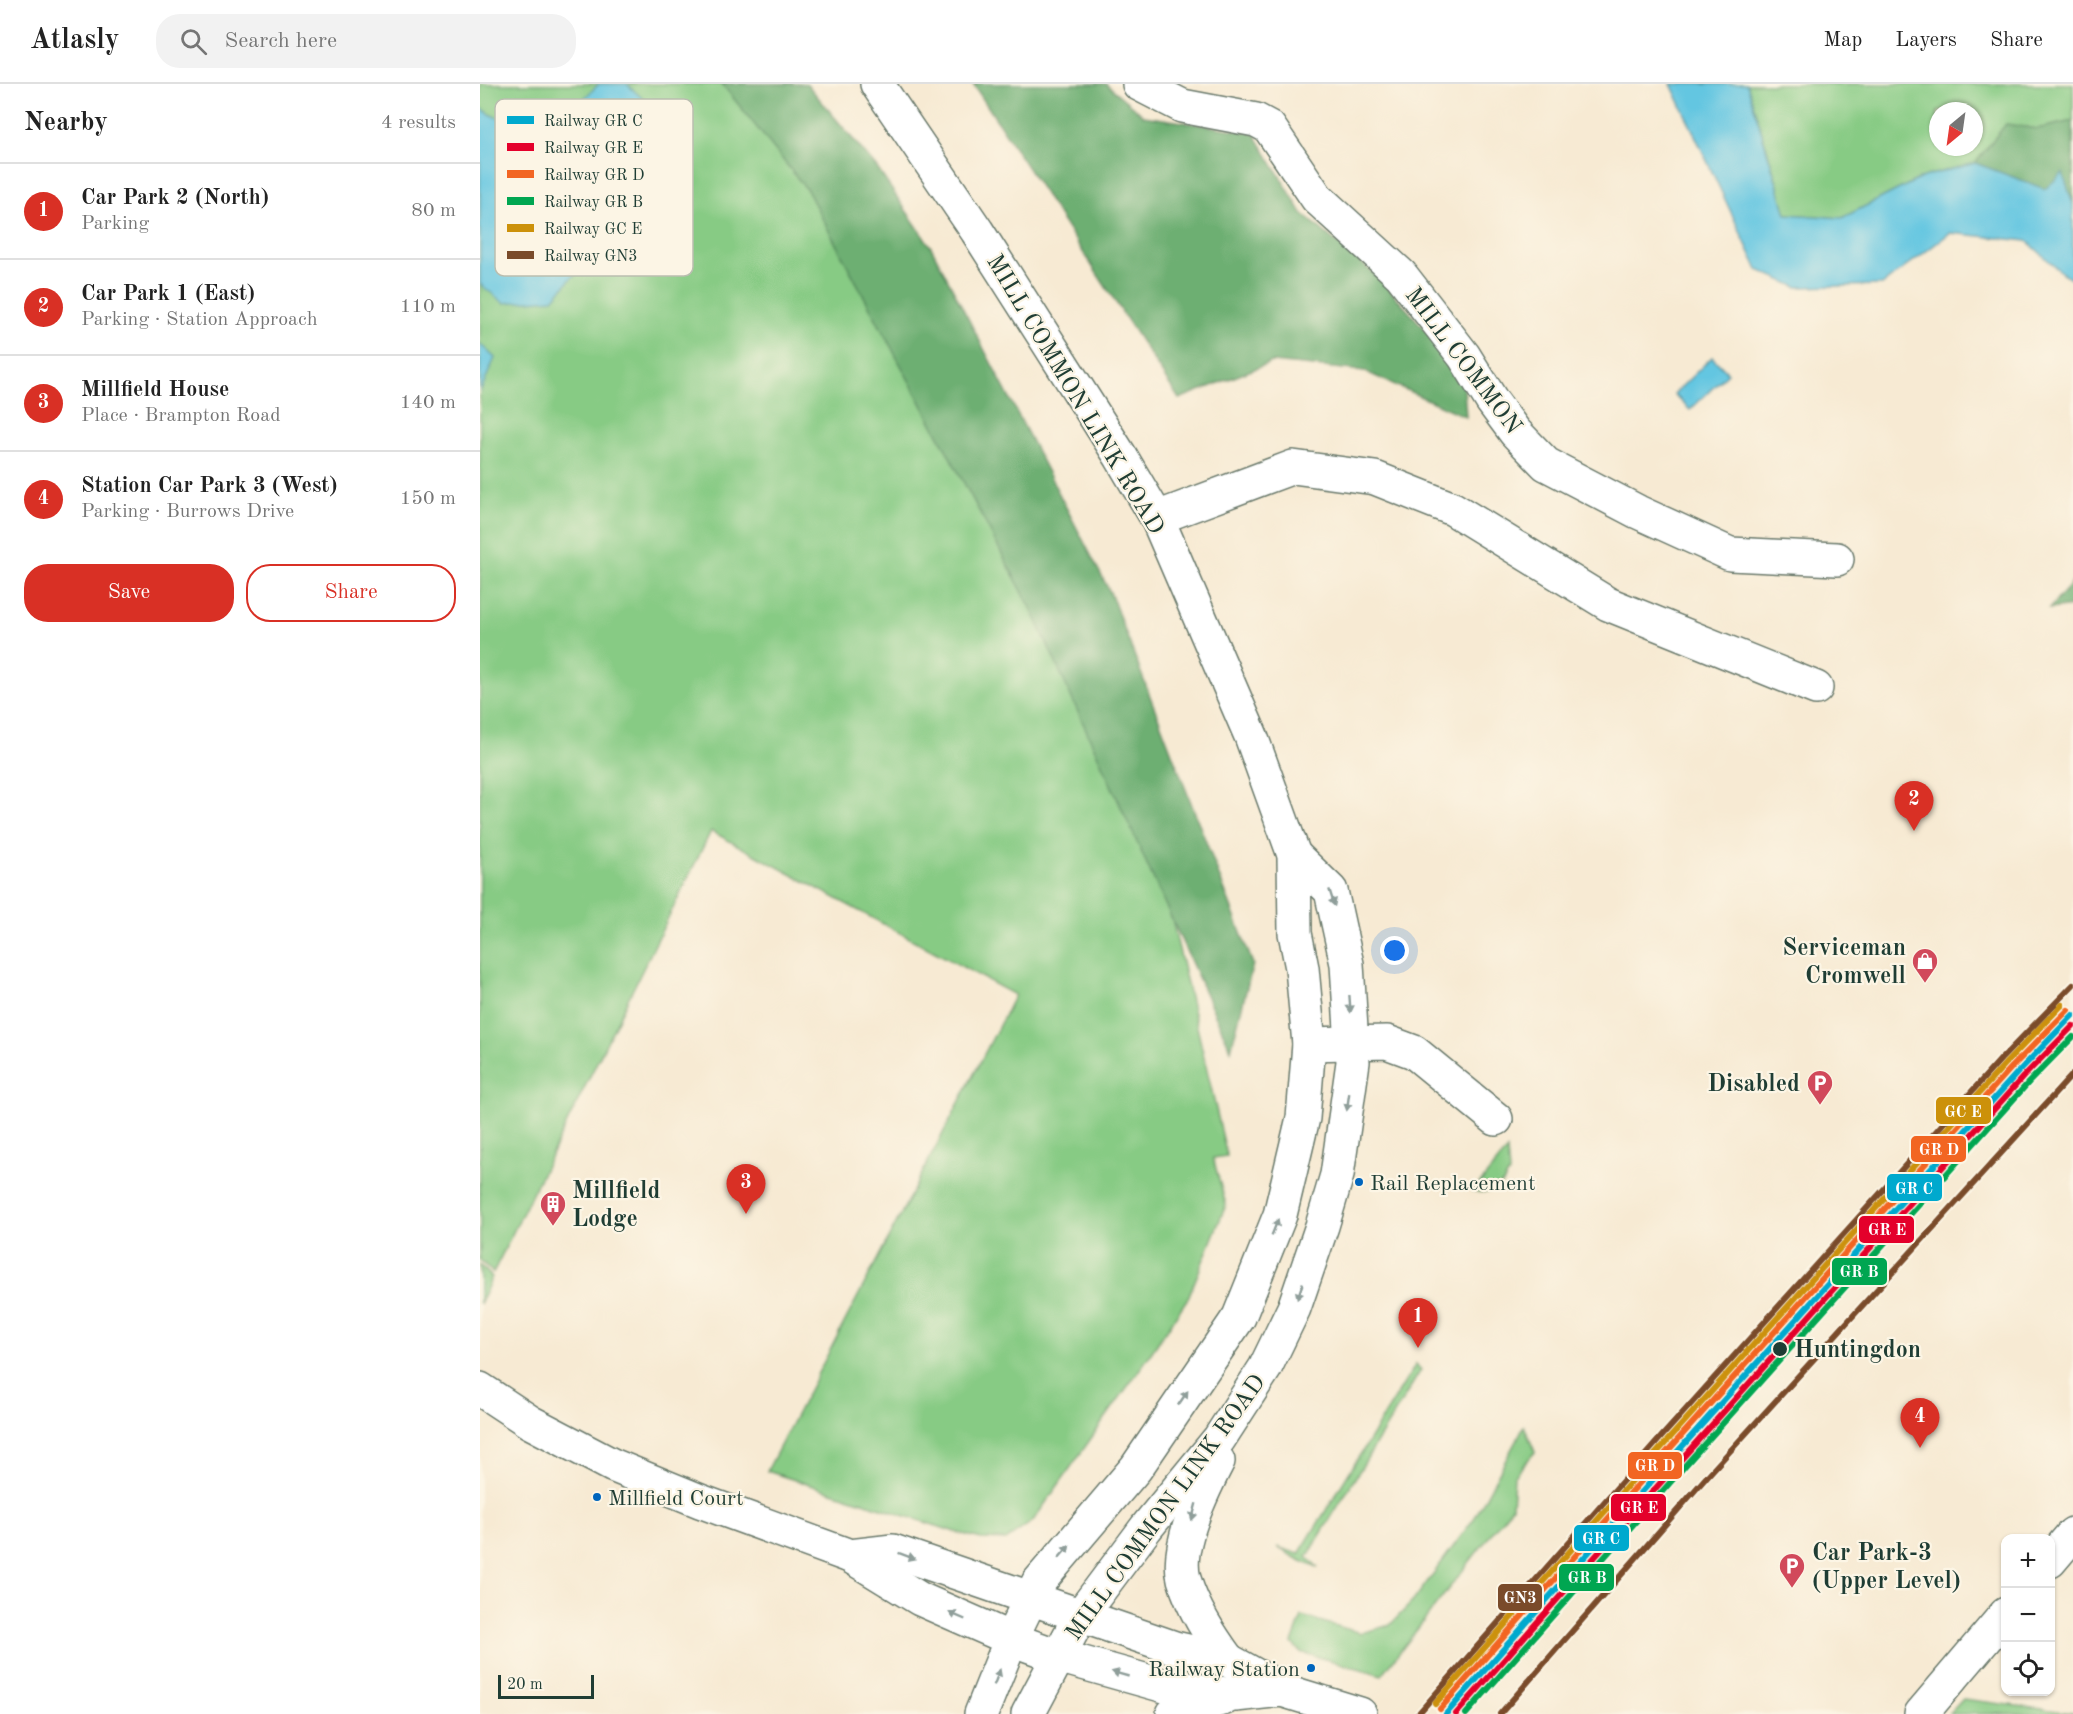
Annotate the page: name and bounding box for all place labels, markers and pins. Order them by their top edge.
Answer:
pin: 2 [1894,782,1934,831]
place label: Serviceman Cromwell [1782,937,1906,989]
shop icon: Serviceman Cromwell [1910,946,1940,984]
parking icon: Disabled [1805,1068,1835,1106]
place label: Disabled [1707,1073,1800,1097]
pin: 3 [726,1164,766,1214]
place label: Rail Replacement [1370,1173,1536,1195]
marker: Rail Replacement [1353,1176,1365,1188]
place label: Millfield Lodge [572,1180,660,1232]
building icon: Millfield Lodge [538,1189,568,1227]
pin: 1 [1398,1298,1438,1348]
place label: Huntingdon [1794,1339,1921,1363]
marker: Huntingdon [1771,1340,1789,1358]
pin: 4 [1900,1398,1940,1448]
place label: Millfield Court [608,1488,744,1510]
marker: Millfield Court [591,1491,603,1503]
place label: Car Park-3 (Upper Level) [1812,1542,1961,1594]
parking icon: Car Park-3 (Upper Level) [1777,1551,1807,1589]
place label: Railway Station [1148,1659,1300,1681]
marker: Railway Station [1305,1662,1317,1674]

